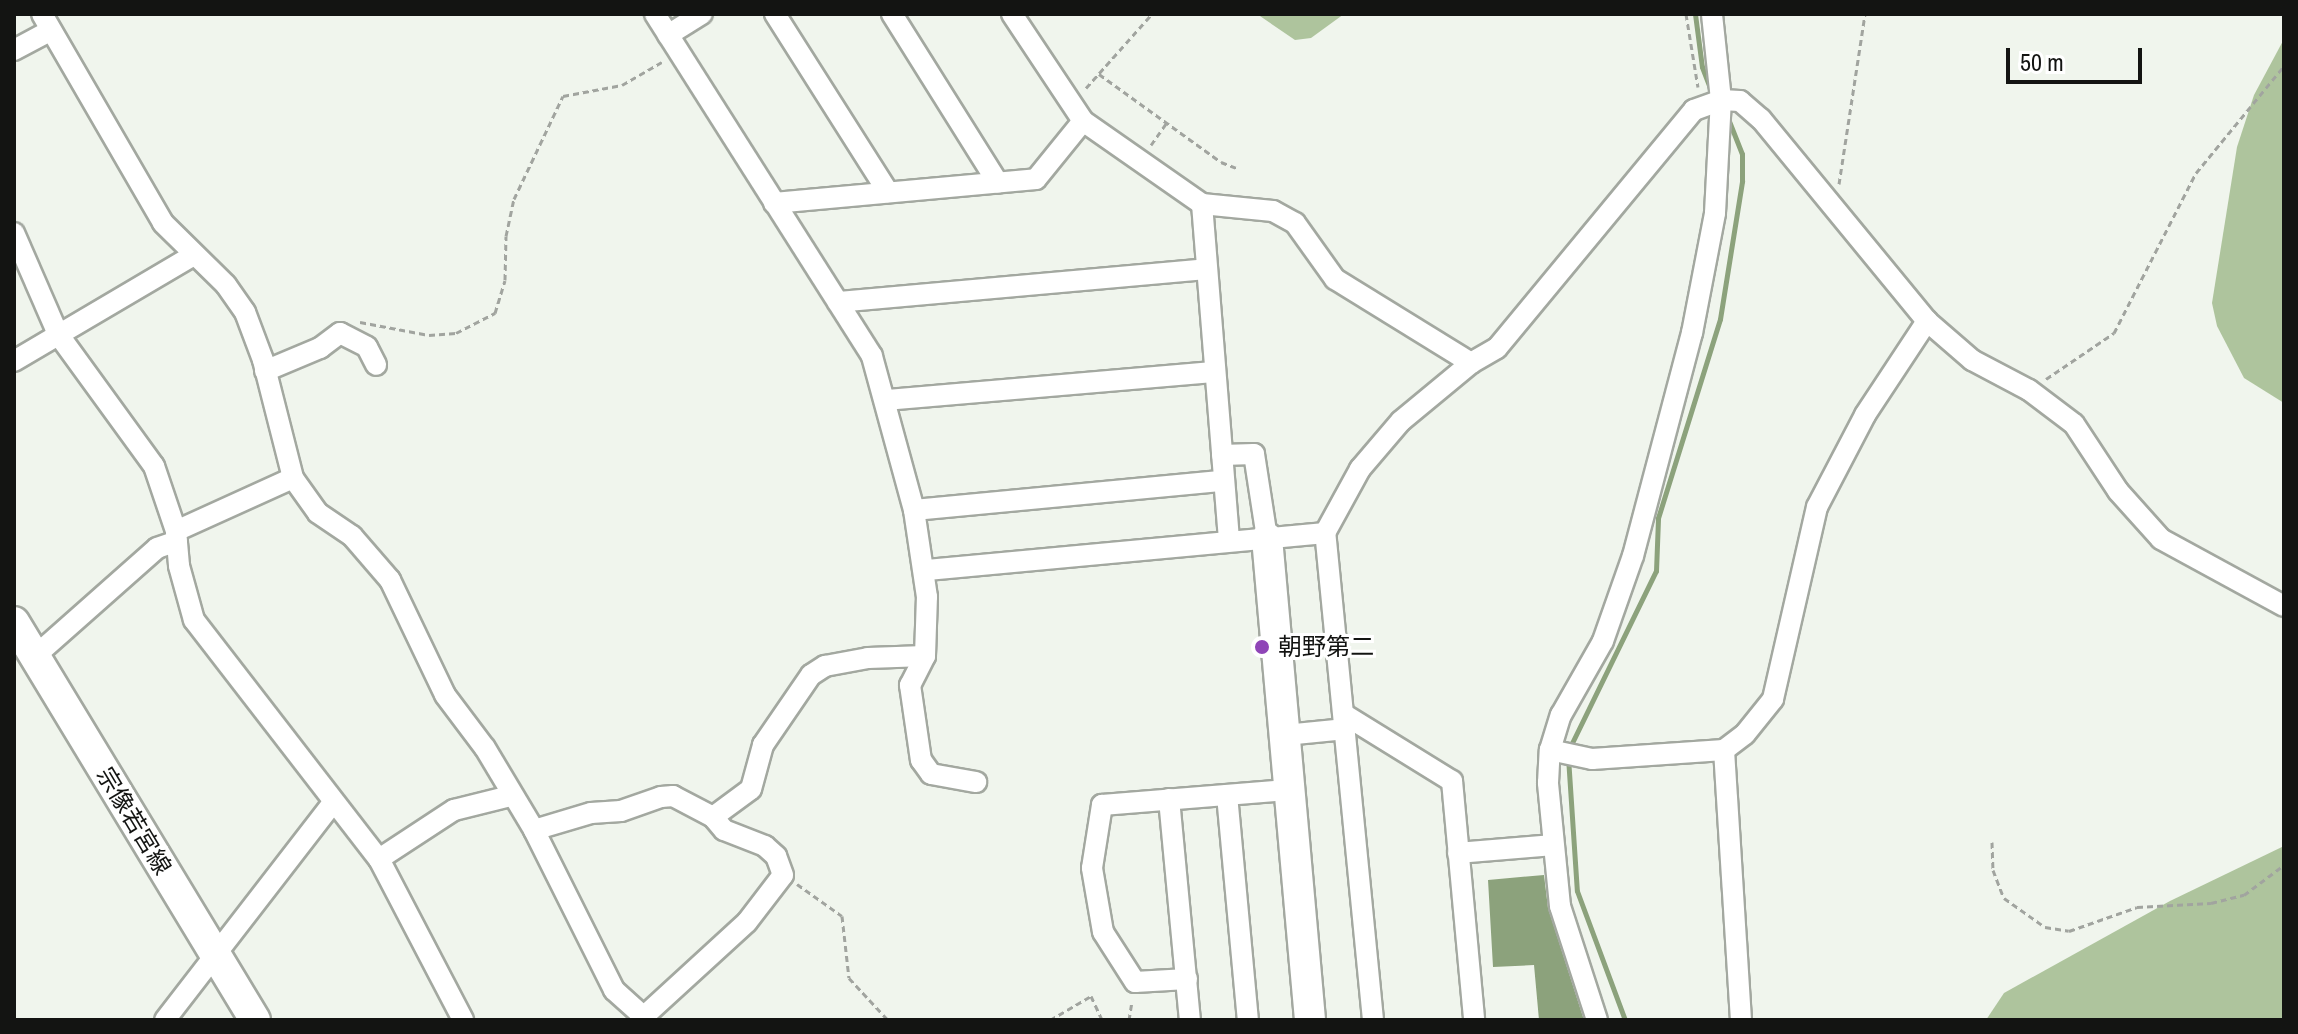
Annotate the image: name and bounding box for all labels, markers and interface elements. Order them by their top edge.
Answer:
scale bar [2010,32,2146,82]
text: 50 m [2020,46,2064,78]
place label: 朝野第二 [1278,633,1374,661]
marker: 朝野第二 [1253,638,1271,656]
street label: 宗像若宮線 [91,762,177,880]

